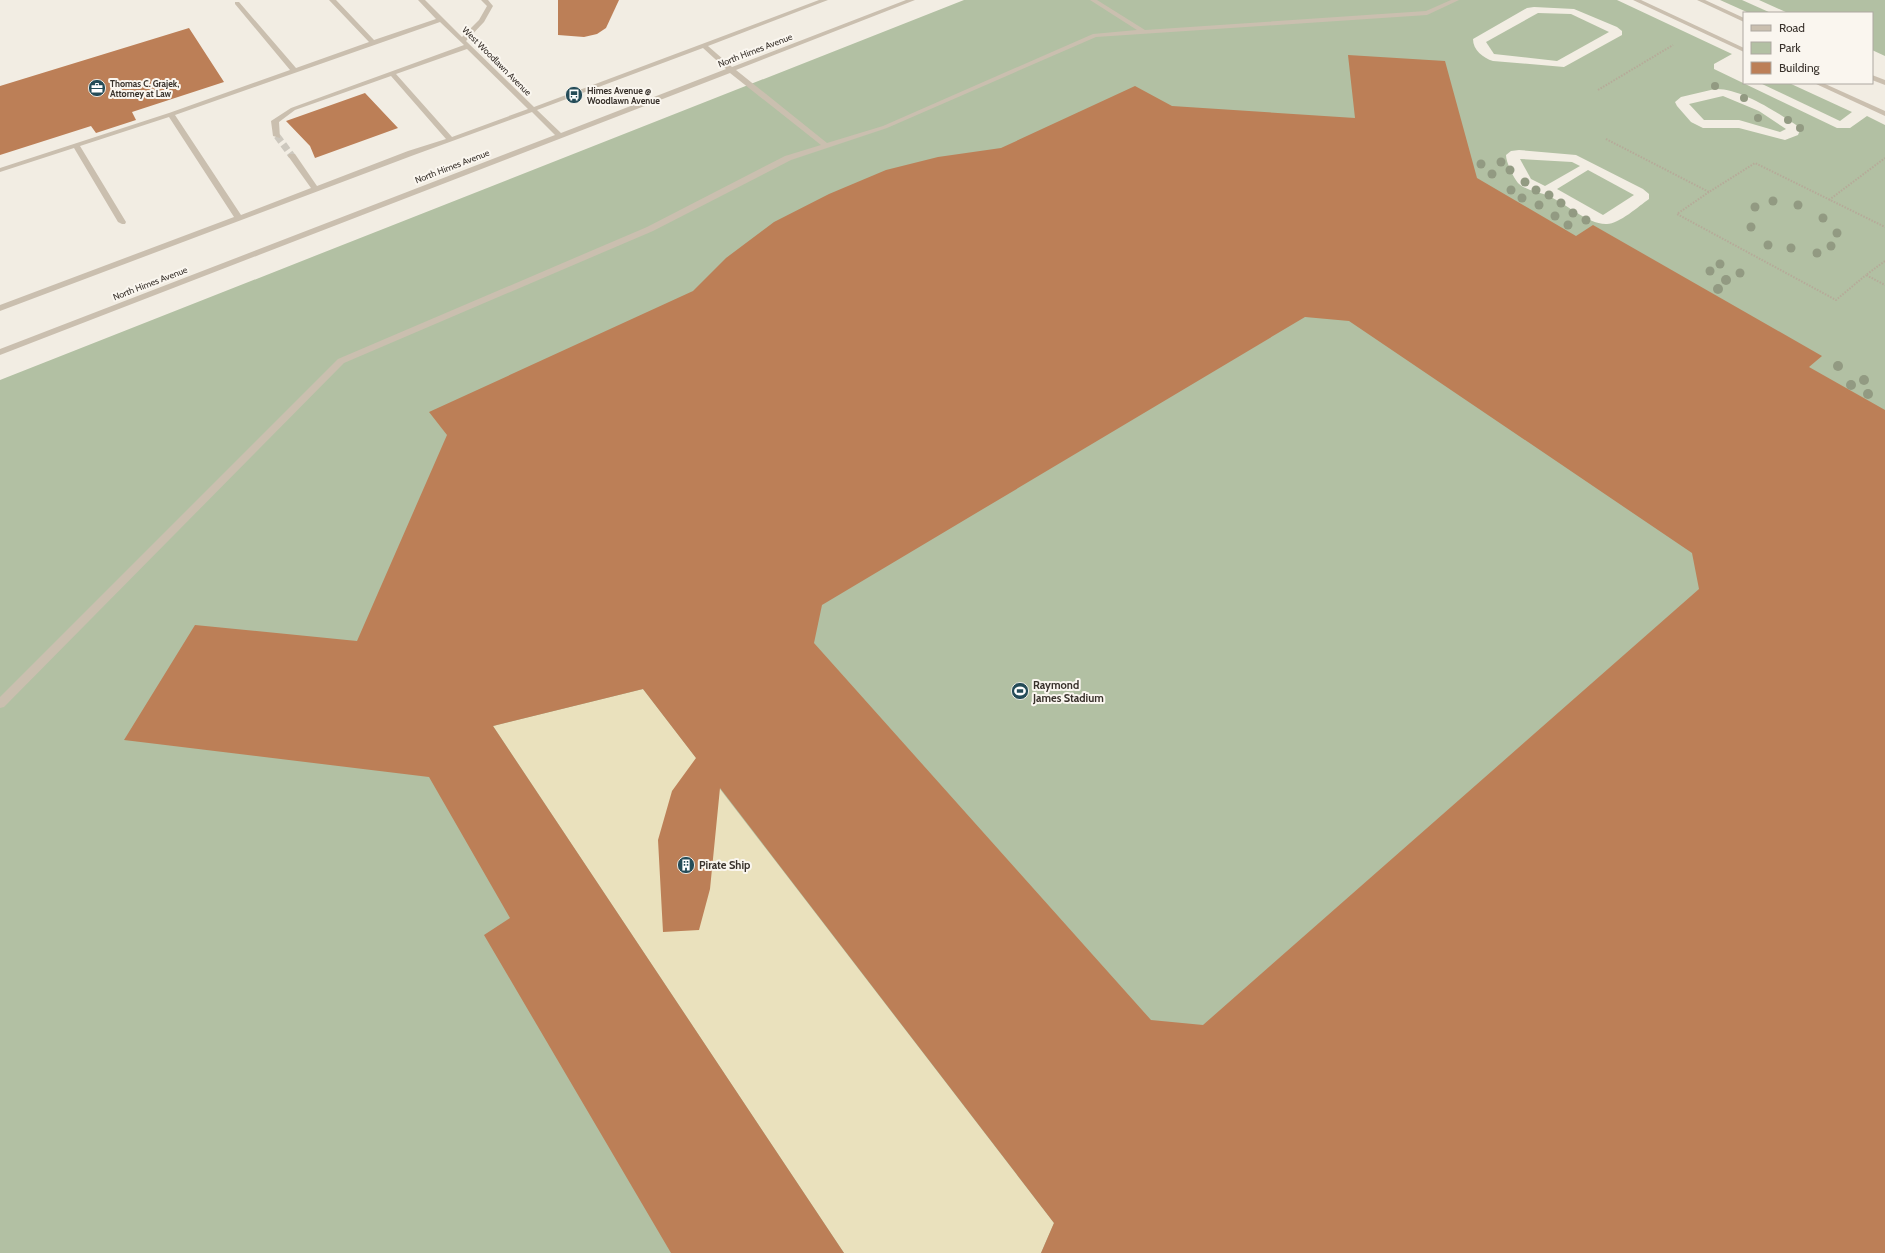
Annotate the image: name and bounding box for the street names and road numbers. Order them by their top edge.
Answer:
street label: West Woodlawn Avenue [460,24,534,98]
street label: North Himes Avenue [716,31,794,69]
street label: North Himes Avenue [413,147,491,185]
street label: North Himes Avenue [111,264,189,302]

